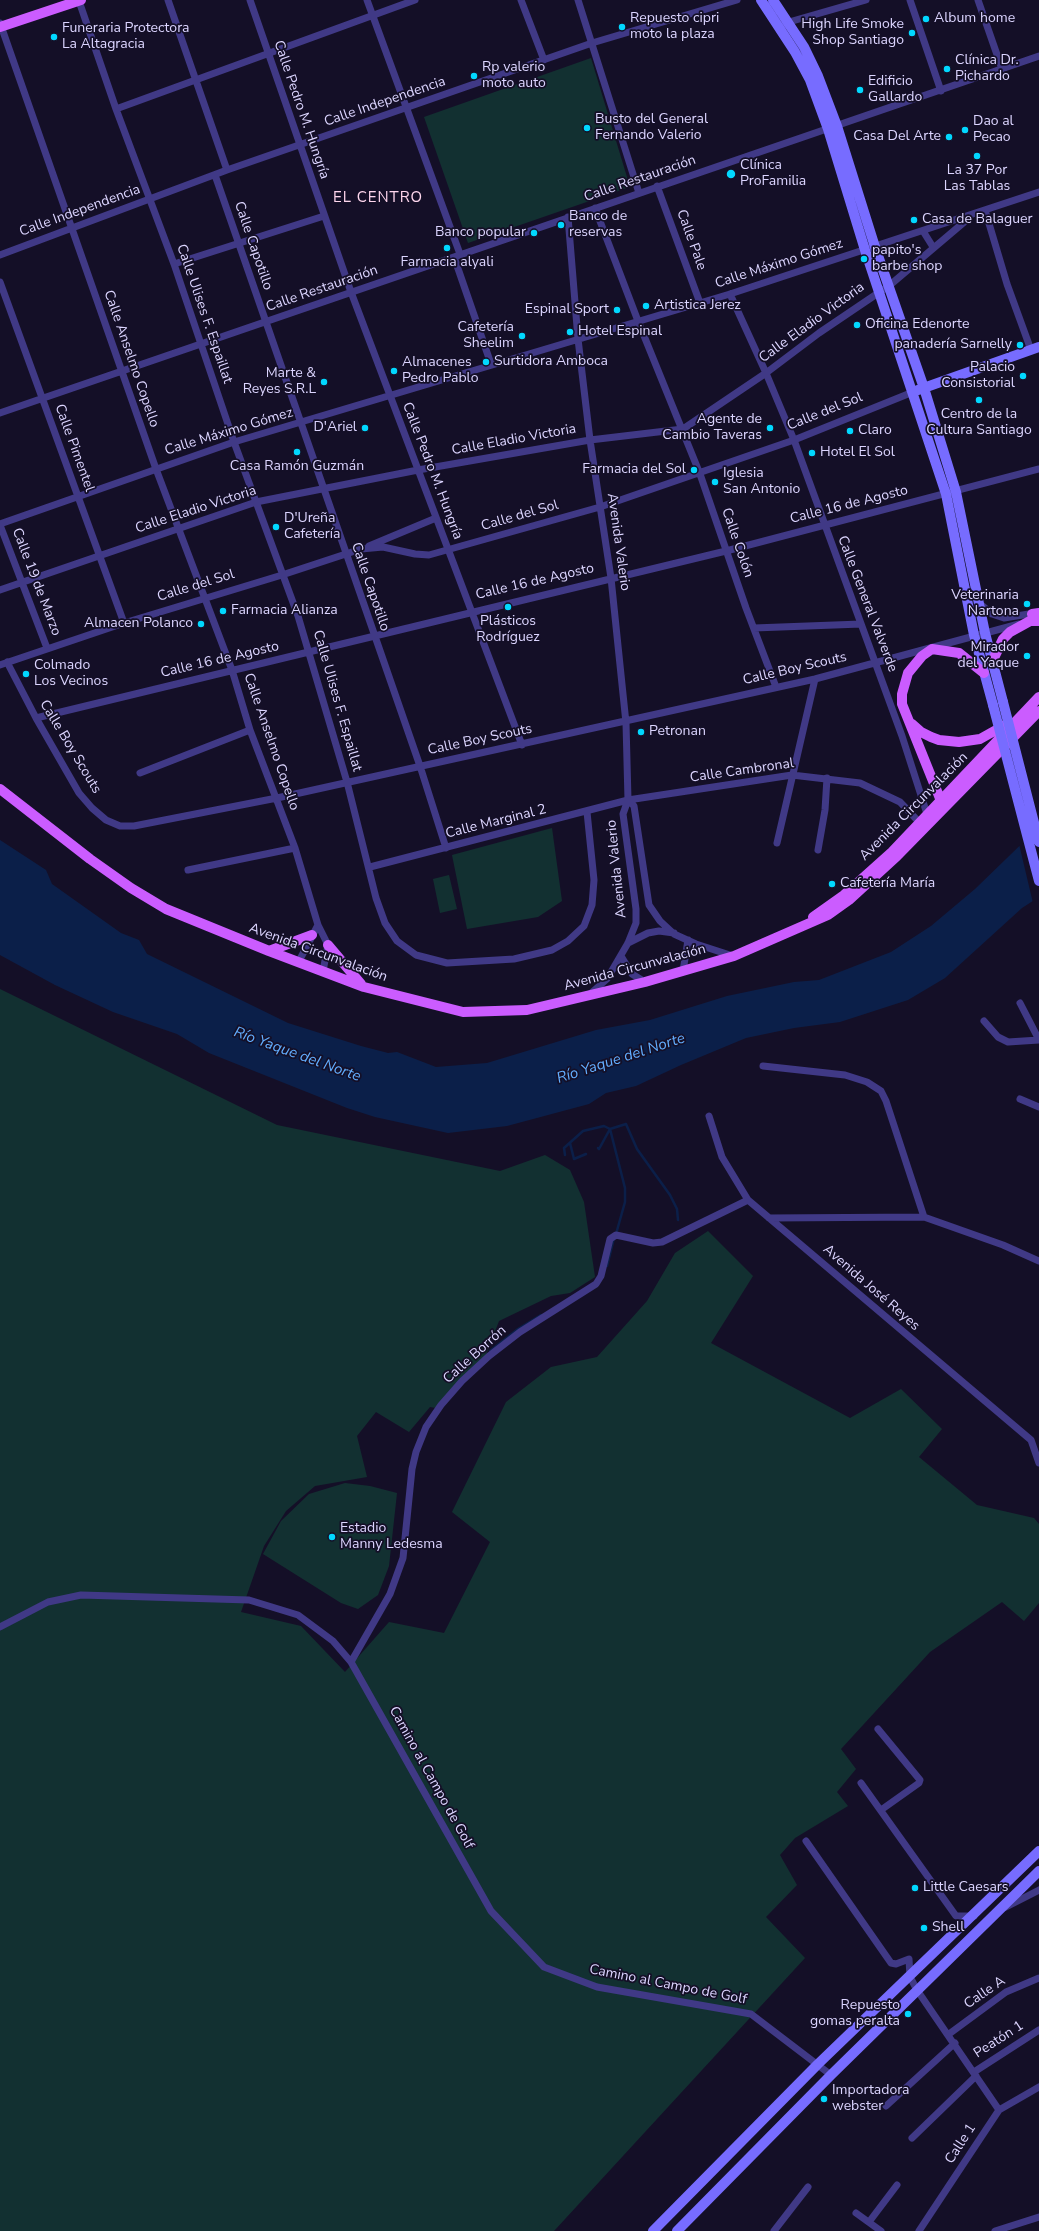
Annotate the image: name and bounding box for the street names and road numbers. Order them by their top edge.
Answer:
street label: Calle Pedro M. Hungría [269,39,333,181]
street label: Calle Independencia [322,73,448,131]
street label: Calle Restauración [582,152,698,206]
street label: Calle Independencia [17,181,143,241]
street label: Calle Capotillo [230,200,276,292]
street label: Calle Pale [672,207,710,273]
street label: Calle Máximo Gómez [713,235,845,293]
street label: Calle Ulises F. Espaillat [172,242,236,386]
street label: Calle Restauración [264,262,380,316]
street label: Calle Eladio Victoria [756,279,868,367]
street label: Calle Anselmo Copello [100,288,162,430]
street label: Calle del Sol [785,389,865,435]
street label: Calle Pedro M. Hungría [398,400,466,542]
street label: Calle Pimentel [50,402,98,494]
street label: Calle Máximo Gómez [163,405,295,459]
street label: Calle Eladio Victoria [450,421,578,459]
street label: Calle 16 de Agosto [788,482,910,528]
street label: Calle Eladio Victoria [133,483,259,537]
street label: Avenida Valerio [603,492,633,592]
street label: Calle del Sol [479,497,561,535]
street label: Calle Colón [717,506,757,580]
street label: Calle 19 de Marzo [8,526,64,638]
street label: Calle General Valverde [833,534,901,674]
street label: Calle Capotillo [347,541,393,633]
street label: Calle 16 de Agosto [474,560,596,604]
street label: Calle del Sol [155,566,237,606]
street label: Calle Ulises F. Espaillat [309,628,365,774]
street label: Calle 16 de Agosto [159,638,281,682]
street label: Calle Boy Scouts [741,649,849,689]
street label: Calle Anselmo Copello [240,671,302,813]
street label: Calle Boy Scouts [35,697,105,797]
street label: Calle Boy Scouts [426,721,534,759]
street label: Avenida Circunvalación [856,749,972,865]
street label: Calle Cambronal [689,755,795,787]
street label: Calle Marginal 2 [444,801,548,843]
street label: Avenida Valerio [603,819,631,919]
street label: Avenida Circunvalación [246,920,390,986]
street label: Avenida Circunvalación [562,941,708,995]
street label: Avenida José Reyes [819,1241,923,1335]
street label: Calle Borrón [440,1322,510,1388]
street label: Camino al Campo de Golf [385,1704,477,1852]
street label: Camino al Campo de Golf [588,1961,748,2009]
street label: Calle A [961,1973,1009,2013]
street label: Peatón 1 [971,2018,1027,2062]
street label: Calle 1 [942,2121,980,2167]

